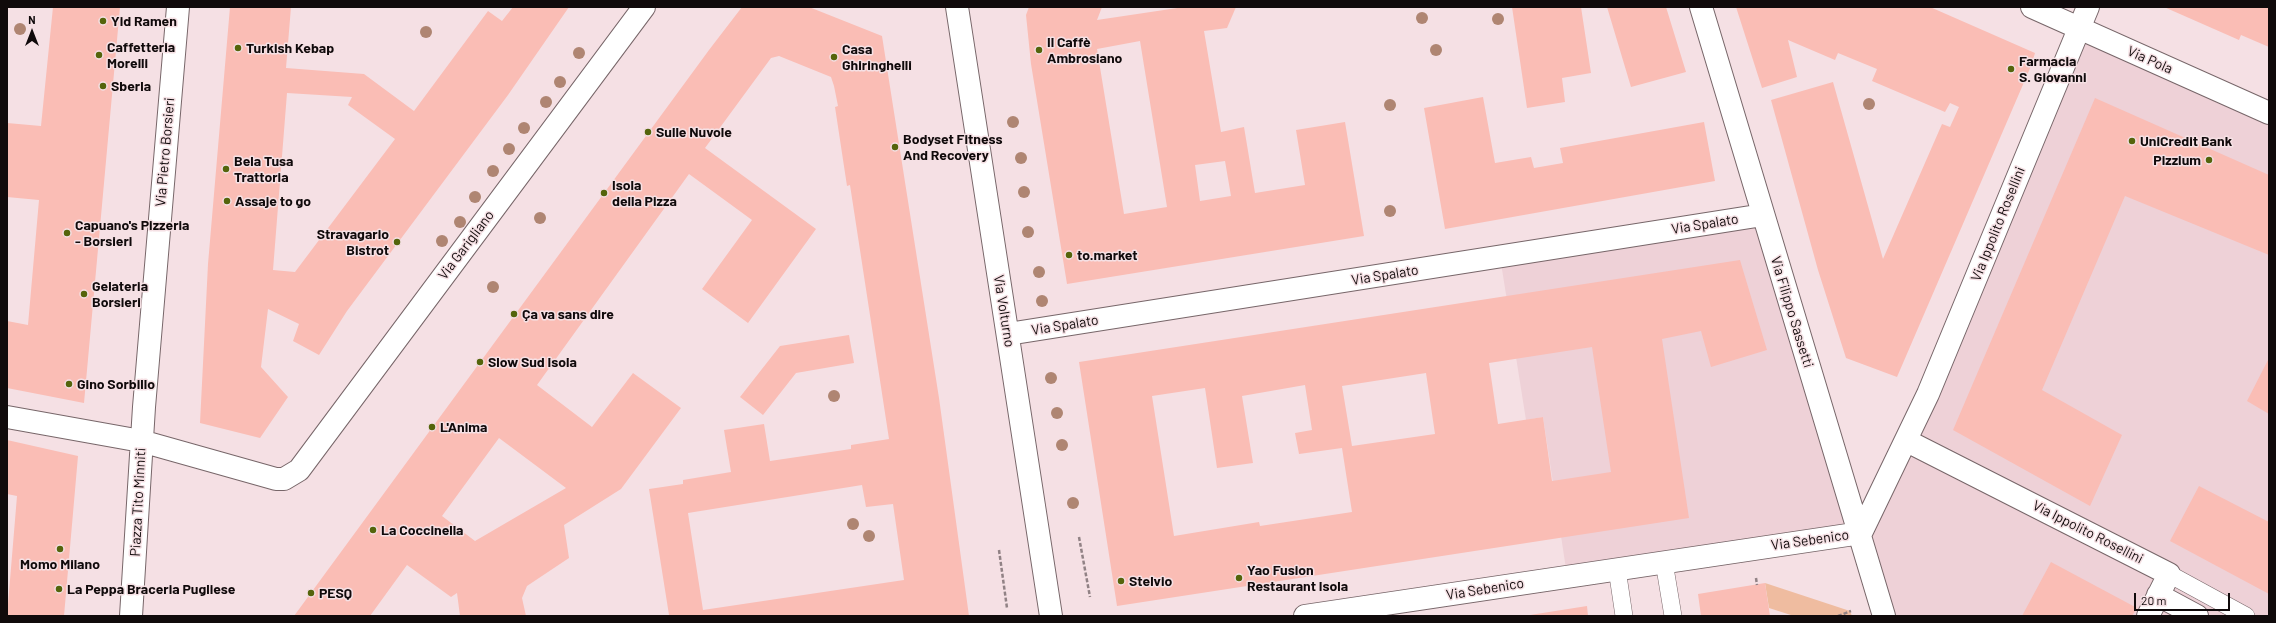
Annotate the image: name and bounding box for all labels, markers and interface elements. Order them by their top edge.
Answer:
north arrow [12,12,52,52]
text: N [28,13,36,26]
place label: Yid Ramen [111,13,177,29]
marker: Yid Ramen [98,16,108,26]
place label: Il Caffè Ambrosiano [1047,34,1122,66]
place label: Caffetteria Morelli [107,39,175,72]
place label: Turkish Kebap [246,40,334,56]
place label: Casa Ghiringhelli [842,41,912,74]
marker: Turkish Kebap [233,43,243,53]
street label: Via Pola [2125,43,2175,77]
marker: Il Caffè Ambrosiano [1034,45,1044,55]
marker: Caffetteria Morelli [94,50,104,60]
marker: Casa Ghiringhelli [829,52,839,62]
place label: Farmacia S. Giovanni [2019,53,2087,86]
marker: Farmacia S. Giovanni [2006,64,2016,74]
place label: Sberla [111,78,151,94]
marker: Sberla [98,81,108,91]
street label: Via Pietro Borsieri [152,97,178,207]
place label: Sulle Nuvole [656,124,732,140]
marker: Sulle Nuvole [643,127,653,137]
place label: Bodyset Fitness And Recovery [903,131,1002,164]
place label: UniCredit Bank [2140,133,2232,149]
marker: UniCredit Bank [2127,136,2137,146]
marker: Bodyset Fitness And Recovery [890,142,900,152]
place label: Pizzium [2153,152,2201,168]
place label: Bela Tusa Trattoria [234,153,294,186]
marker: Pizzium [2204,155,2214,165]
marker: Bela Tusa Trattoria [221,164,231,174]
street label: Via Ippolito Rosellini [1967,164,2029,284]
place label: Isola della Pizza [612,177,677,210]
marker: Isola della Pizza [599,188,609,198]
place label: Assaje to go [235,193,311,209]
marker: Assaje to go [222,196,232,206]
street label: Via Garigliano [434,207,498,283]
street label: Via Spalato [1670,210,1740,238]
place label: Capuano's Pizzeria - Borsieri [75,217,189,250]
place label: Stravagario Bistrot [317,226,389,258]
marker: Capuano's Pizzeria - Borsieri [62,228,72,238]
marker: Stravagario Bistrot [392,237,402,247]
place label: to.market [1077,247,1138,263]
marker: to.market [1064,250,1074,260]
street label: Via Filippo Sassetti [1767,254,1817,370]
street label: Via Spalato [1350,261,1420,289]
street label: Via Volturno [990,274,1018,348]
place label: Gelateria Borsieri [92,278,148,310]
marker: Gelateria Borsieri [79,289,89,299]
place label: Ça va sans dire [522,306,614,322]
marker: Ça va sans dire [509,309,519,319]
street label: Via Spalato [1030,311,1100,339]
place label: Slow Sud Isola [488,354,577,370]
marker: Slow Sud Isola [475,357,485,367]
place label: Gino Sorbillo [77,376,155,392]
marker: Gino Sorbillo [64,379,74,389]
place label: L'Anima [440,419,487,435]
marker: L'Anima [427,422,437,432]
street label: Piazza Tito Minniti [127,447,149,557]
street label: Via Ippolito Rosellini [2030,497,2146,567]
place label: La Coccinella [381,522,464,538]
marker: La Coccinella [368,525,378,535]
street label: Via Sebenico [1770,526,1850,554]
marker: Momo Milano [55,544,65,554]
place label: Momo Milano [20,556,100,572]
place label: Yao Fusion Restaurant Isola [1247,562,1348,594]
place label: Stelvio [1129,573,1172,589]
marker: Yao Fusion Restaurant Isola [1234,573,1244,583]
street label: Via Sebenico [1445,575,1525,603]
marker: Stelvio [1116,576,1126,586]
place label: La Peppa Braceria Pugliese [67,581,235,597]
marker: La Peppa Braceria Pugliese [54,584,64,594]
place label: PESQ [319,585,352,601]
scale bar [2136,585,2232,611]
marker: PESQ [306,588,316,598]
text: 20 m [2141,593,2167,607]

